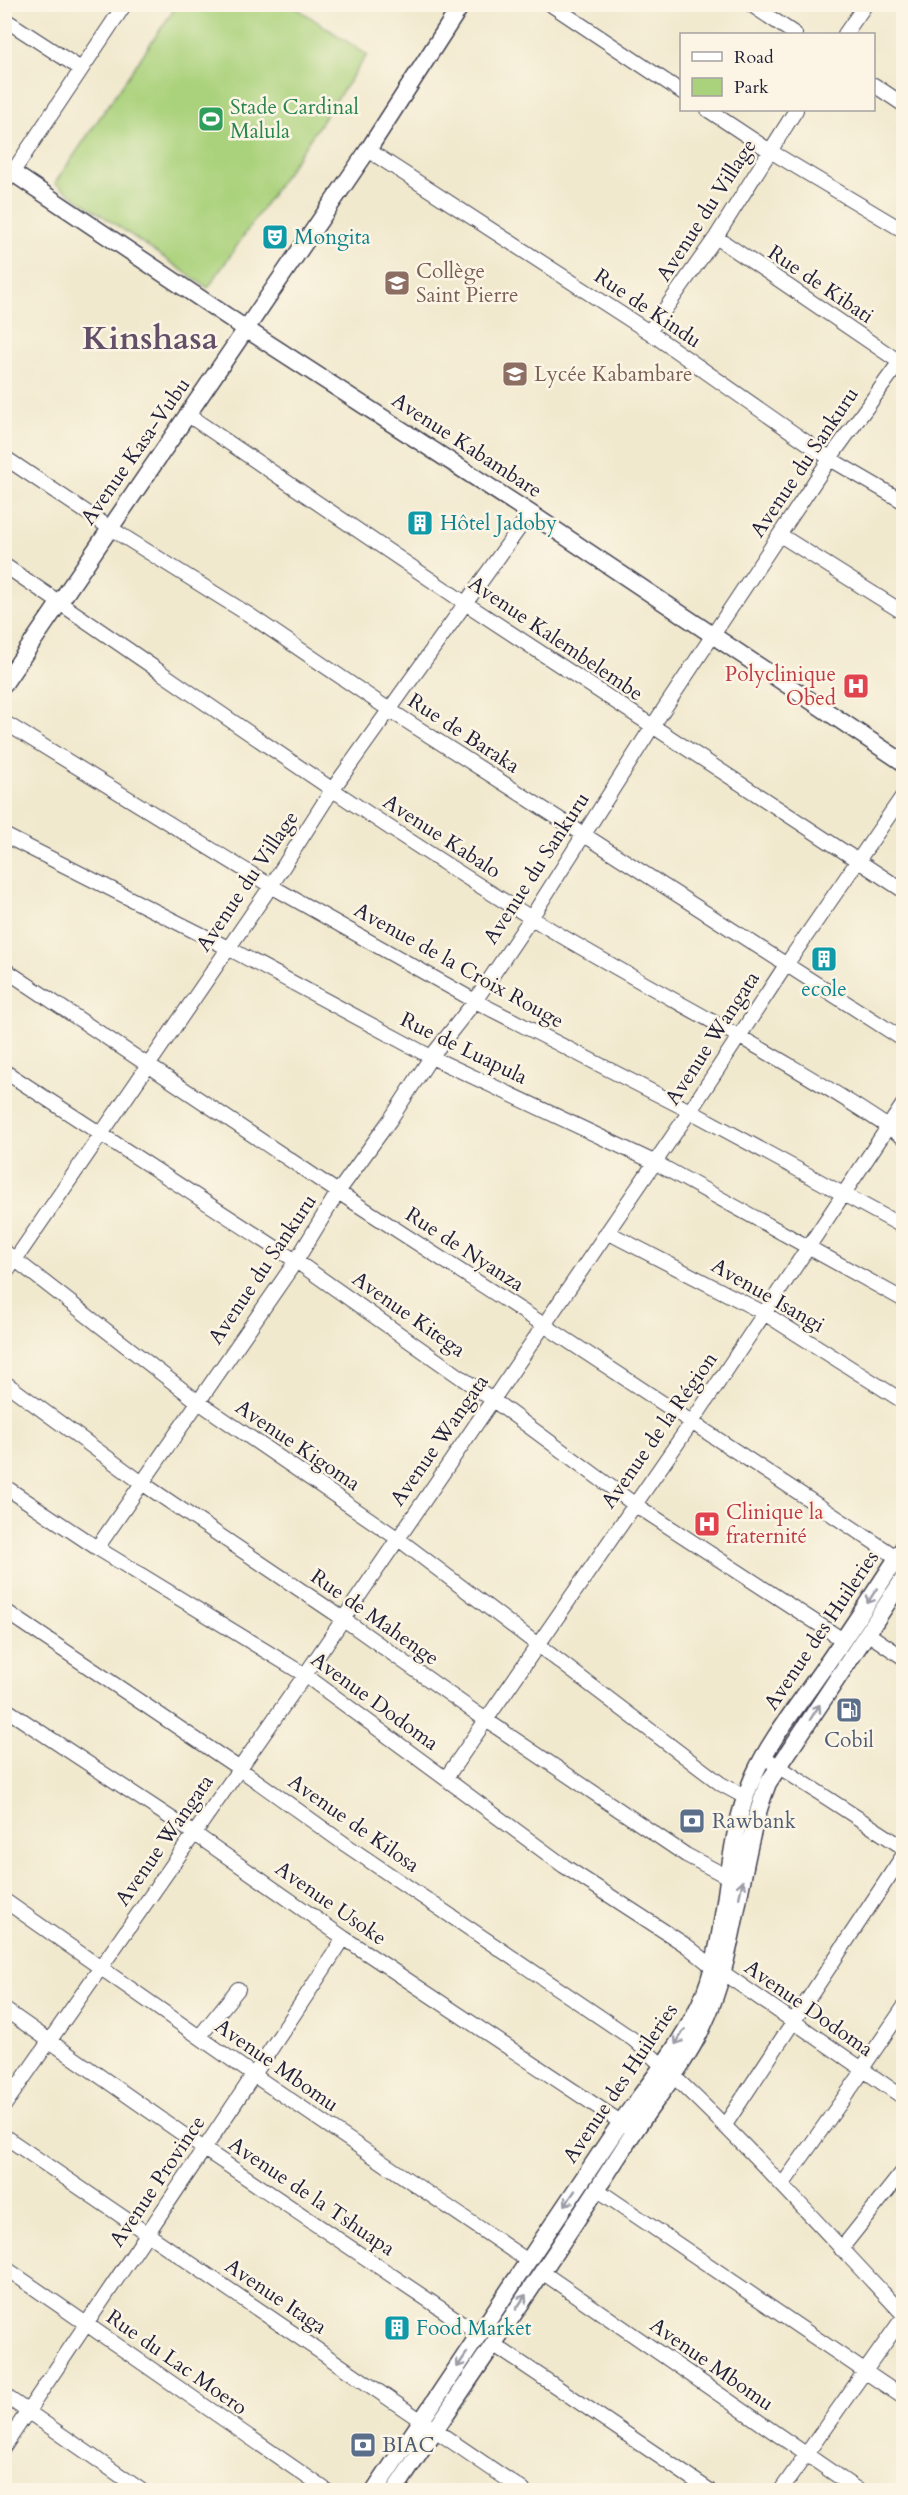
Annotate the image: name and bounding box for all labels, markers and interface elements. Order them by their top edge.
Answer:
legend [680,33,875,111]
text: Road [734,45,774,70]
text: Park [734,75,769,100]
place label: Stade Cardinal Malula [230,93,359,146]
sports icon: Stade Cardinal Malula [196,104,226,134]
street label: Avenue du Village [649,133,763,287]
theatre icon: Mongita [260,222,290,252]
place label: Mongita [294,223,370,252]
street label: Rue de Kibati [762,238,879,331]
place label: Collège Saint Pierre [416,257,518,310]
street label: Rue de Kindu [588,262,707,355]
school or university icon: Collège Saint Pierre [382,268,412,298]
district label: Kinshasa [82,316,218,361]
school or university icon: Lycée Kabambare [500,359,530,389]
place label: Lycée Kabambare [534,360,692,389]
street label: Avenue Kasa-Vubu [74,372,197,531]
street label: Avenue du Sankuru [743,381,866,543]
street label: Avenue Kabambare [386,386,548,505]
building icon: Hôtel Jadoby [405,508,435,538]
place label: Hôtel Jadoby [440,509,557,538]
street label: Avenue Kalembelembe [462,569,649,708]
place label: Polyclinique Obed [725,660,836,713]
hospital icon: Polyclinique Obed [841,671,871,701]
street label: Rue de Baraka [402,686,525,780]
street label: Avenue Kabalo [377,787,506,885]
street label: Avenue du Sankuru [476,787,596,950]
street label: Avenue du Village [189,805,305,958]
street label: Avenue de la Croix Rouge [349,896,569,1035]
building icon: ecole [809,944,839,974]
street label: Avenue Wangata [658,966,767,1111]
place label: ecole [801,975,847,1004]
street label: Rue de Luapula [395,1005,532,1092]
street label: Avenue du Sankuru [201,1188,324,1350]
street label: Rue de Nyanza [400,1200,530,1299]
street label: Avenue Isangi [706,1251,830,1340]
street label: Avenue Kitega [346,1265,471,1364]
street label: Avenue de la Région [594,1346,724,1514]
street label: Avenue Wangata [383,1369,496,1512]
street label: Avenue Kigoma [229,1393,366,1498]
place label: Clinique la fraternité [726,1498,824,1551]
hospital icon: Clinique la fraternité [692,1509,722,1539]
street label: Avenue des Huileries [757,1545,886,1716]
street label: Rue de Mahenge [305,1562,445,1673]
one-way arrow [865,1587,877,1604]
street label: Avenue Dodoma [305,1645,445,1758]
fuel station icon: Cobil [834,1695,864,1725]
one-way arrow [809,1704,821,1720]
place label: Cobil [824,1726,874,1755]
street label: Avenue de Kilosa [282,1767,425,1880]
street label: Avenue Wangata [108,1769,221,1912]
bank icon: Rawbank [677,1806,707,1836]
place label: Rawbank [712,1807,797,1836]
street label: Avenue Usoke [269,1854,392,1953]
one-way arrow [736,1880,748,1899]
street label: Avenue Dodoma [738,1953,879,2064]
street label: Avenue des Huileries [556,1998,685,2169]
street label: Avenue Mbomu [209,2012,345,2119]
one-way arrow [673,2028,685,2045]
street label: Avenue Province [103,2110,212,2253]
street label: Avenue de la Tshuapa [223,2130,401,2263]
one-way arrow [564,2189,576,2206]
street label: Avenue Itaga [219,2252,333,2341]
one-way arrow [515,2295,527,2311]
street label: Rue du Lac Moero [100,2303,253,2422]
street label: Avenue Mbomu [644,2311,780,2418]
building icon: Food Market [382,2313,412,2343]
place label: Food Market [416,2314,532,2343]
one-way arrow [456,2352,468,2368]
bank icon: BIAC [348,2430,378,2460]
place label: BIAC [382,2431,434,2460]

